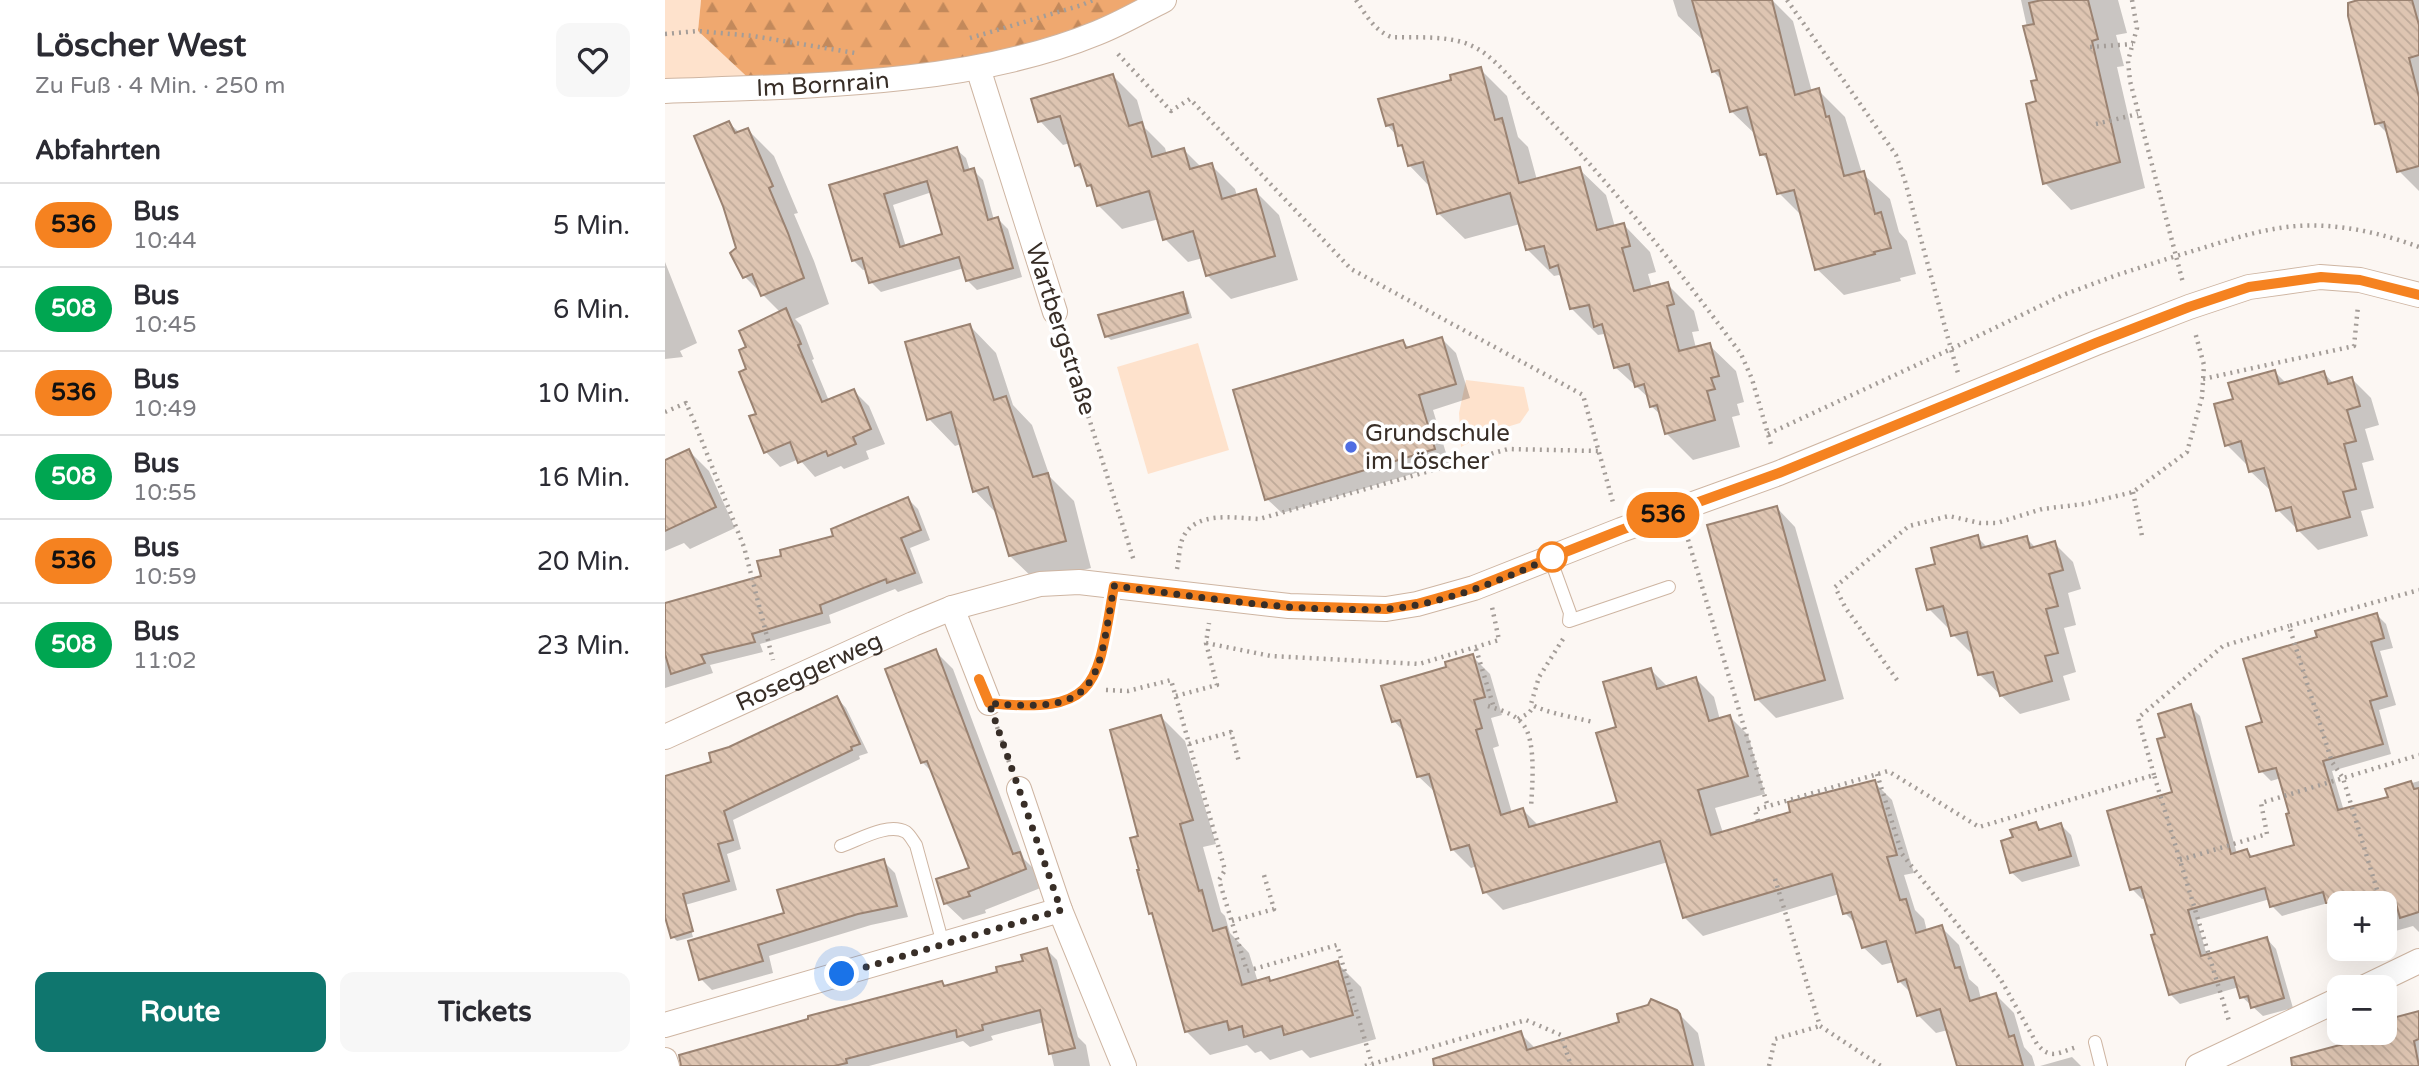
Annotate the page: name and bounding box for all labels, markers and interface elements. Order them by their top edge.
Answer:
button: heart [556,23,630,97]
text: Löscher West [35,26,246,65]
street label: Im Bornrain [756,66,891,103]
text: Zu Fuß · 4 Min. · 250 m [35,72,285,100]
text: Abfahrten [35,135,161,166]
text: Bus [133,196,179,227]
text: 536 [51,210,96,239]
text: 5 Min. [553,210,630,241]
text: 10:44 [133,227,197,255]
street label: Wartbergstraße [1019,239,1102,419]
text: Bus [133,280,179,311]
text: 508 [51,294,96,323]
text: 6 Min. [553,294,630,325]
text: 10:45 [133,311,197,339]
text: Bus [133,364,179,395]
text: 536 [51,378,96,407]
text: 10 Min. [537,378,630,409]
text: 10:49 [133,395,197,423]
place label: Grundschule im Löscher [1365,419,1510,476]
marker: Grundschule im Löscher [1343,439,1359,455]
text: Bus [133,448,179,479]
text: 508 [51,462,96,491]
text: 16 Min. [537,462,630,493]
text: 10:55 [133,479,197,507]
line badge: 536 [1623,492,1703,538]
text: 536 [1640,500,1686,529]
text: Bus [133,532,179,563]
unlabelled marker [1537,542,1567,572]
text: 536 [51,546,96,575]
text: 20 Min. [537,546,630,577]
text: 10:59 [133,563,197,591]
text: Bus [133,616,179,647]
street label: Roseggerweg [731,626,887,718]
text: 508 [51,630,96,659]
text: 23 Min. [537,630,630,661]
text: 11:02 [133,647,197,675]
map controls [2327,891,2397,1045]
button: + [2327,891,2397,961]
your location [824,956,859,991]
button: Route [35,972,326,1052]
button: Tickets [340,972,630,1052]
button: − [2327,975,2397,1045]

